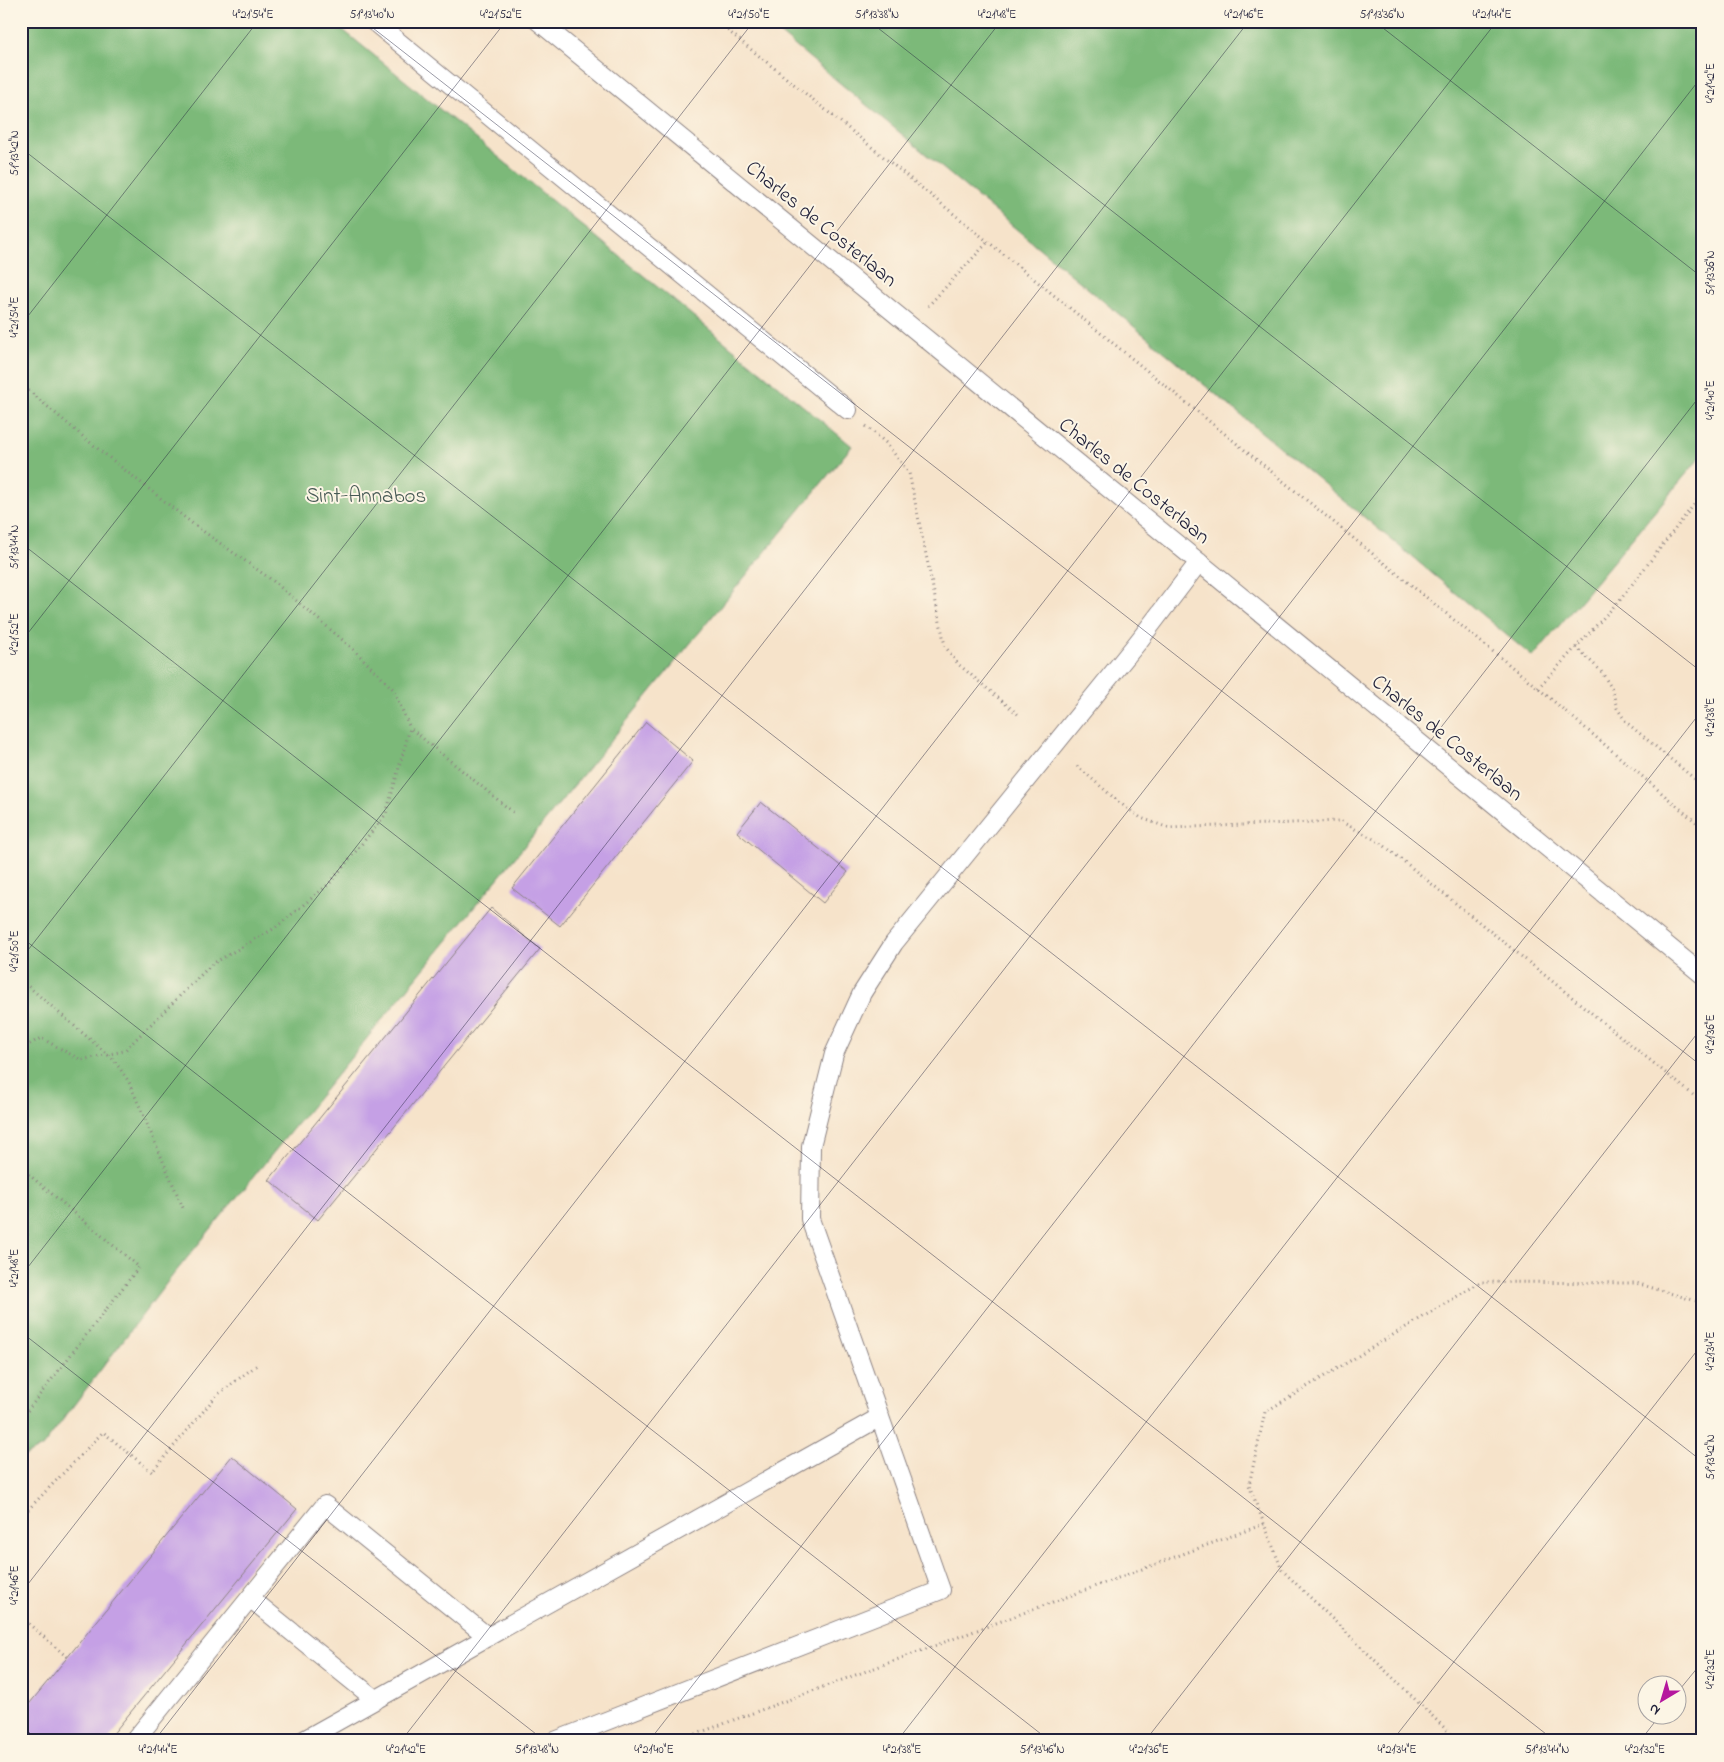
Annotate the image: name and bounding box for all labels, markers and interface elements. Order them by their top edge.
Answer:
text: 4°21'54"E [232,6,274,24]
text: 51°13'40"N [350,6,394,24]
text: 4°21'52"E [480,6,522,24]
text: 4°21'50"E [728,6,770,24]
text: 51°13'38"N [855,6,899,24]
text: 4°21'48"E [978,6,1016,24]
text: 4°21'46"E [1224,6,1264,24]
text: 51°13'36"N [1359,6,1405,24]
text: 4°21'44"E [1472,6,1512,24]
text: 4°21'42"E [1702,63,1720,103]
text: 51°13'42"N [6,130,24,176]
street label: Charles de Costerlaan [738,154,903,295]
text: 51°13'36"N [1702,250,1720,296]
text: 4°21'54"E [6,296,24,338]
text: 4°21'40"E [1702,380,1720,420]
street label: Charles de Costerlaan [1051,411,1216,552]
park label: Sint-Annabos [306,482,426,512]
text: 51°13'44"N [6,525,24,569]
text: 4°21'52"E [6,613,24,655]
street label: Charles de Costerlaan [1364,668,1529,809]
text: 4°21'38"E [1702,698,1720,736]
text: 4°21'50"E [6,930,24,972]
text: 4°21'36"E [1702,1014,1720,1054]
text: 4°21'48"E [6,1249,24,1287]
text: 4°21'34"E [1702,1331,1720,1371]
text: 51°13'42"N [1702,1434,1720,1480]
text: 4°21'46"E [6,1565,24,1605]
text: 4°21'32"E [1702,1649,1720,1689]
north arrow [1636,1674,1686,1724]
text: N [1645,1698,1665,1720]
text: 4°21'44"E [138,1741,178,1759]
text: 4°21'42"E [386,1741,426,1759]
text: 51°13'48"N [515,1741,559,1759]
text: 4°21'40"E [634,1741,674,1759]
text: 4°21'38"E [883,1741,921,1759]
text: 51°13'46"N [1019,1741,1065,1759]
text: 4°21'36"E [1129,1741,1169,1759]
text: 4°21'34"E [1377,1741,1417,1759]
text: 51°13'44"N [1525,1741,1569,1759]
text: 4°21'32"E [1625,1741,1665,1759]

